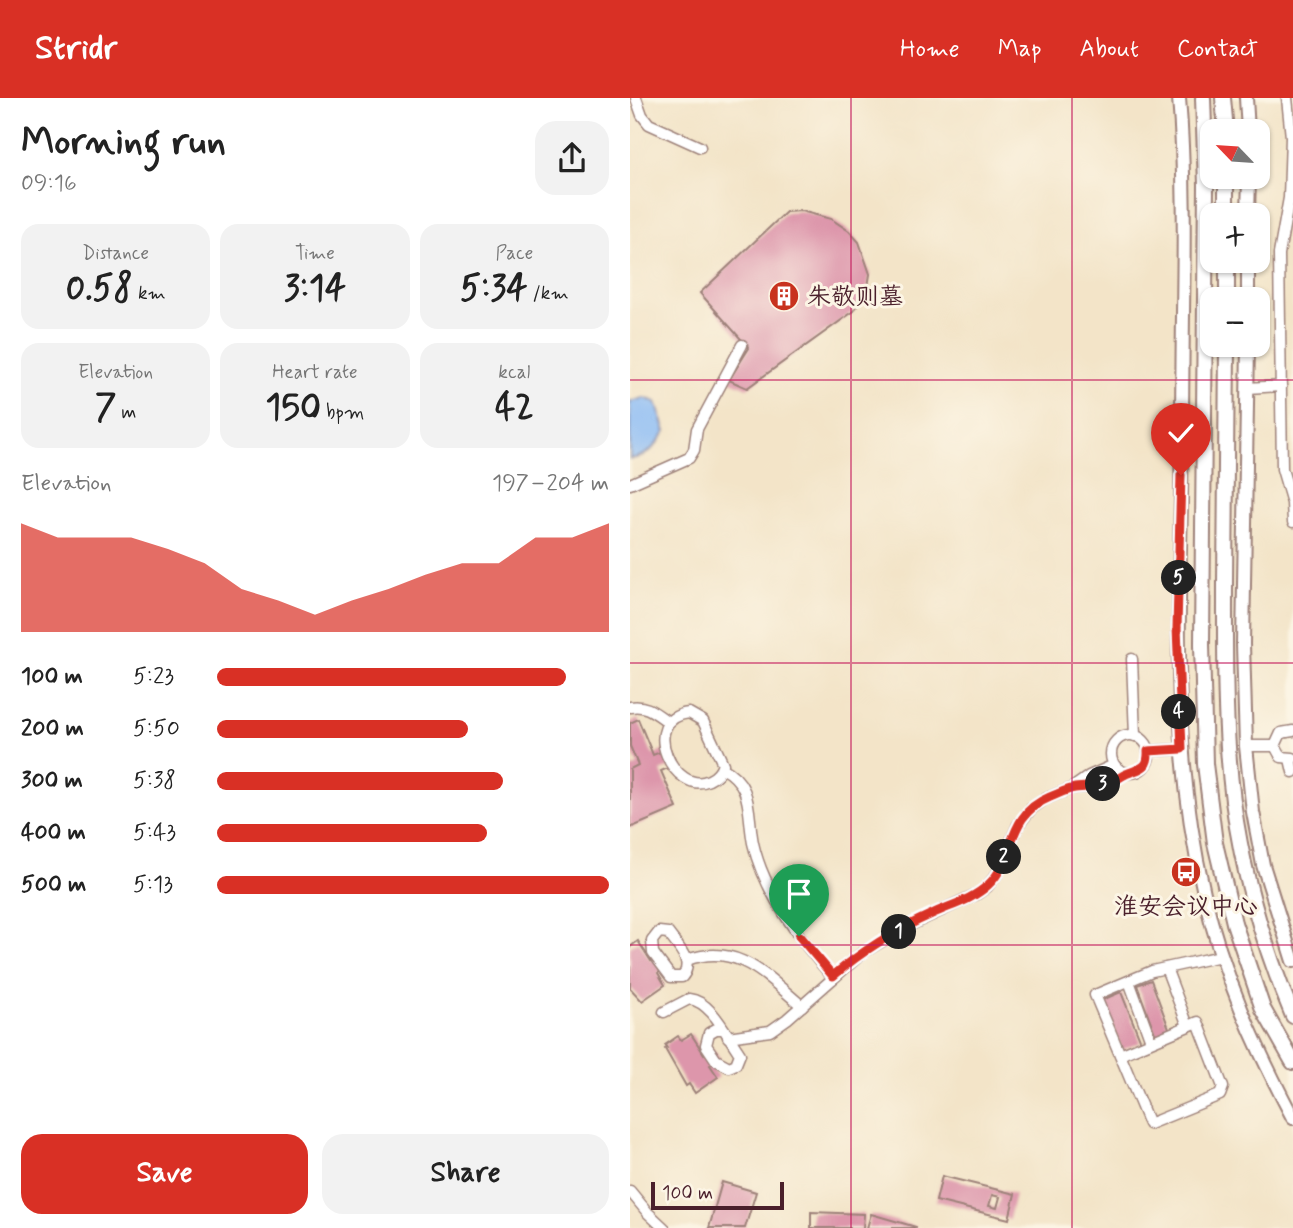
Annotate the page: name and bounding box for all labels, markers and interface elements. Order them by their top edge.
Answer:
text: Stridr [35,27,117,71]
text: Home [900,34,960,65]
text: Map [998,34,1042,65]
text: About [1080,34,1139,65]
text: Contact [1177,34,1258,65]
text: Morning run [21,118,226,167]
north arrow [1200,119,1270,189]
map controls [1200,119,1270,357]
button: share [535,121,609,195]
text: 09:16 [21,169,77,199]
button: + [1200,203,1270,273]
text: Distance [82,241,149,266]
text: Time [295,241,335,266]
text: Pace [495,241,533,266]
text: 0.58 [66,266,133,312]
text: 3:14 [284,266,346,312]
text: 5:34 [460,266,527,312]
building icon: 朱敬则墓 [767,279,801,313]
text: km [133,281,166,306]
text: /km [527,281,569,306]
place label: 朱敬则墓 [807,282,903,313]
button: − [1200,287,1270,357]
text: Elevation [78,360,153,385]
text: Heart rate [272,360,358,385]
text: kcal [498,360,530,385]
text: 7 [95,385,116,431]
text: 150 [266,385,321,431]
text: 42 [495,385,534,431]
text: m [116,400,136,425]
text: bpm [321,400,364,425]
pin [1151,403,1211,475]
icon: check [1162,414,1200,452]
text: Elevation [21,469,112,499]
text: 197–204 m [492,469,609,499]
pin: 5 [1162,560,1196,596]
text: 5 [1173,565,1184,590]
text: 100 m [21,662,83,692]
text: 5:23 [133,662,174,692]
pin: 4 [1162,694,1196,730]
text: 4 [1173,699,1184,724]
text: 200 m [21,714,84,744]
text: 5:50 [133,714,180,744]
text: 300 m [21,766,83,796]
text: 5:38 [133,766,176,796]
pin: 3 [1086,766,1120,802]
text: 3 [1098,771,1107,796]
text: 400 m [21,818,86,848]
text: 5:43 [133,818,176,848]
pin: 2 [986,840,1022,874]
text: 2 [999,844,1008,869]
bus stop icon: 淮安会议中心 [1169,855,1203,889]
pin [769,864,829,936]
text: 500 m [21,870,86,900]
text: 5:13 [133,870,173,900]
icon: arrive [780,875,818,913]
place label: 淮安会议中心 [1114,892,1258,923]
pin: 1 [882,914,916,950]
text: 1 [894,919,903,944]
button: Save [21,1134,308,1214]
button: Share [322,1134,609,1214]
scale bar [651,1179,784,1211]
text: 100 m [662,1181,713,1206]

